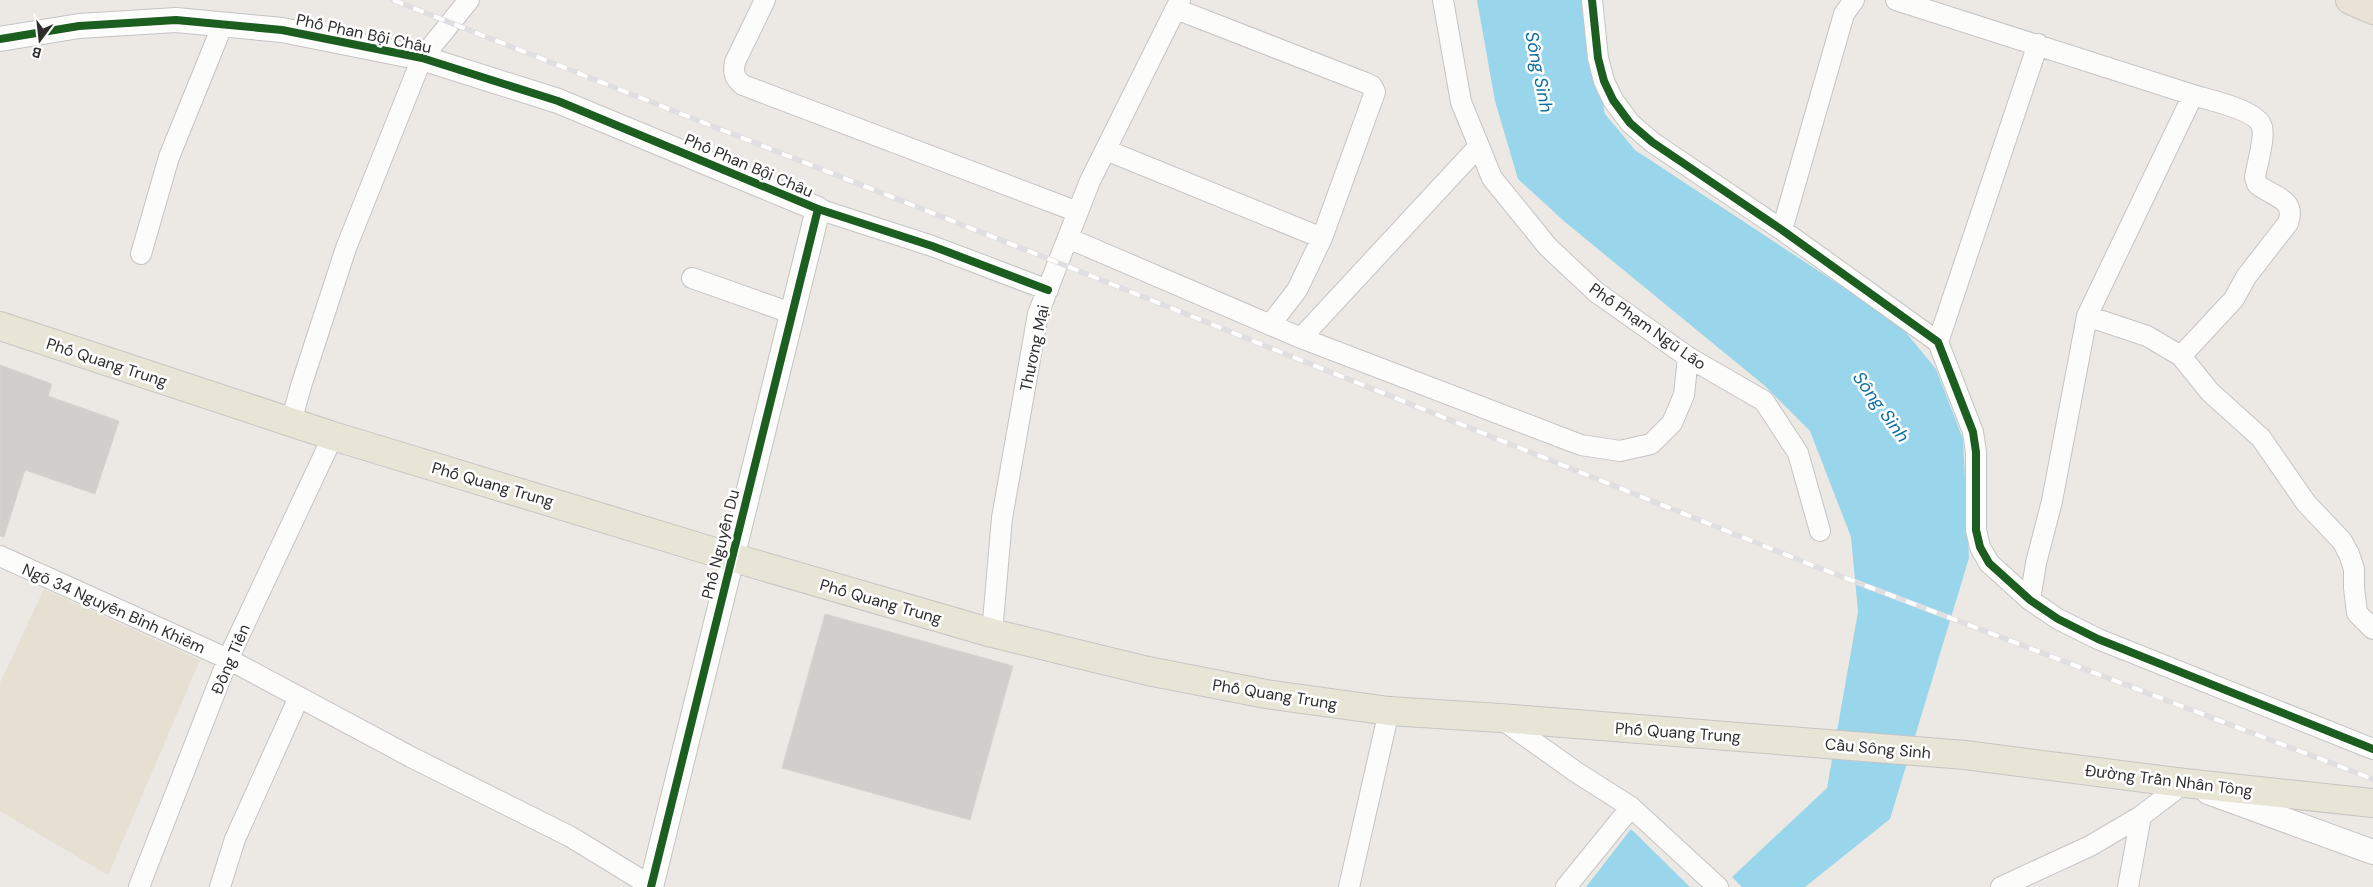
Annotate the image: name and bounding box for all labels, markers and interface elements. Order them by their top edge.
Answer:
street label: Phố Phan Bội Châu [294,9,434,58]
north arrow [15,15,65,65]
water label: Sông Sinh [1519,29,1559,115]
text: B [30,43,43,62]
street label: Phố Phan Bội Châu [681,129,816,202]
street label: Phố Phạm Ngũ Lão [1585,278,1710,375]
street label: Thương Mại [1015,303,1054,393]
street label: Phố Quang Trung [44,333,170,392]
water label: Sông Sinh [1847,367,1915,447]
street label: Phố Quang Trung [429,457,556,512]
street label: Phố Nguyễn Du [697,487,744,601]
street label: Ngõ 34 Nguyễn Bỉnh Khiêm [19,559,209,658]
street label: Phố Quang Trung [817,574,944,629]
street label: Đồng Tiến [206,621,255,697]
street label: Phố Quang Trung [1211,674,1339,715]
street label: Phố Quang Trung [1614,718,1742,747]
street label: Cầu Sông Sinh [1824,733,1932,764]
street label: Đường Trần Nhân Tông [2084,760,2254,801]

